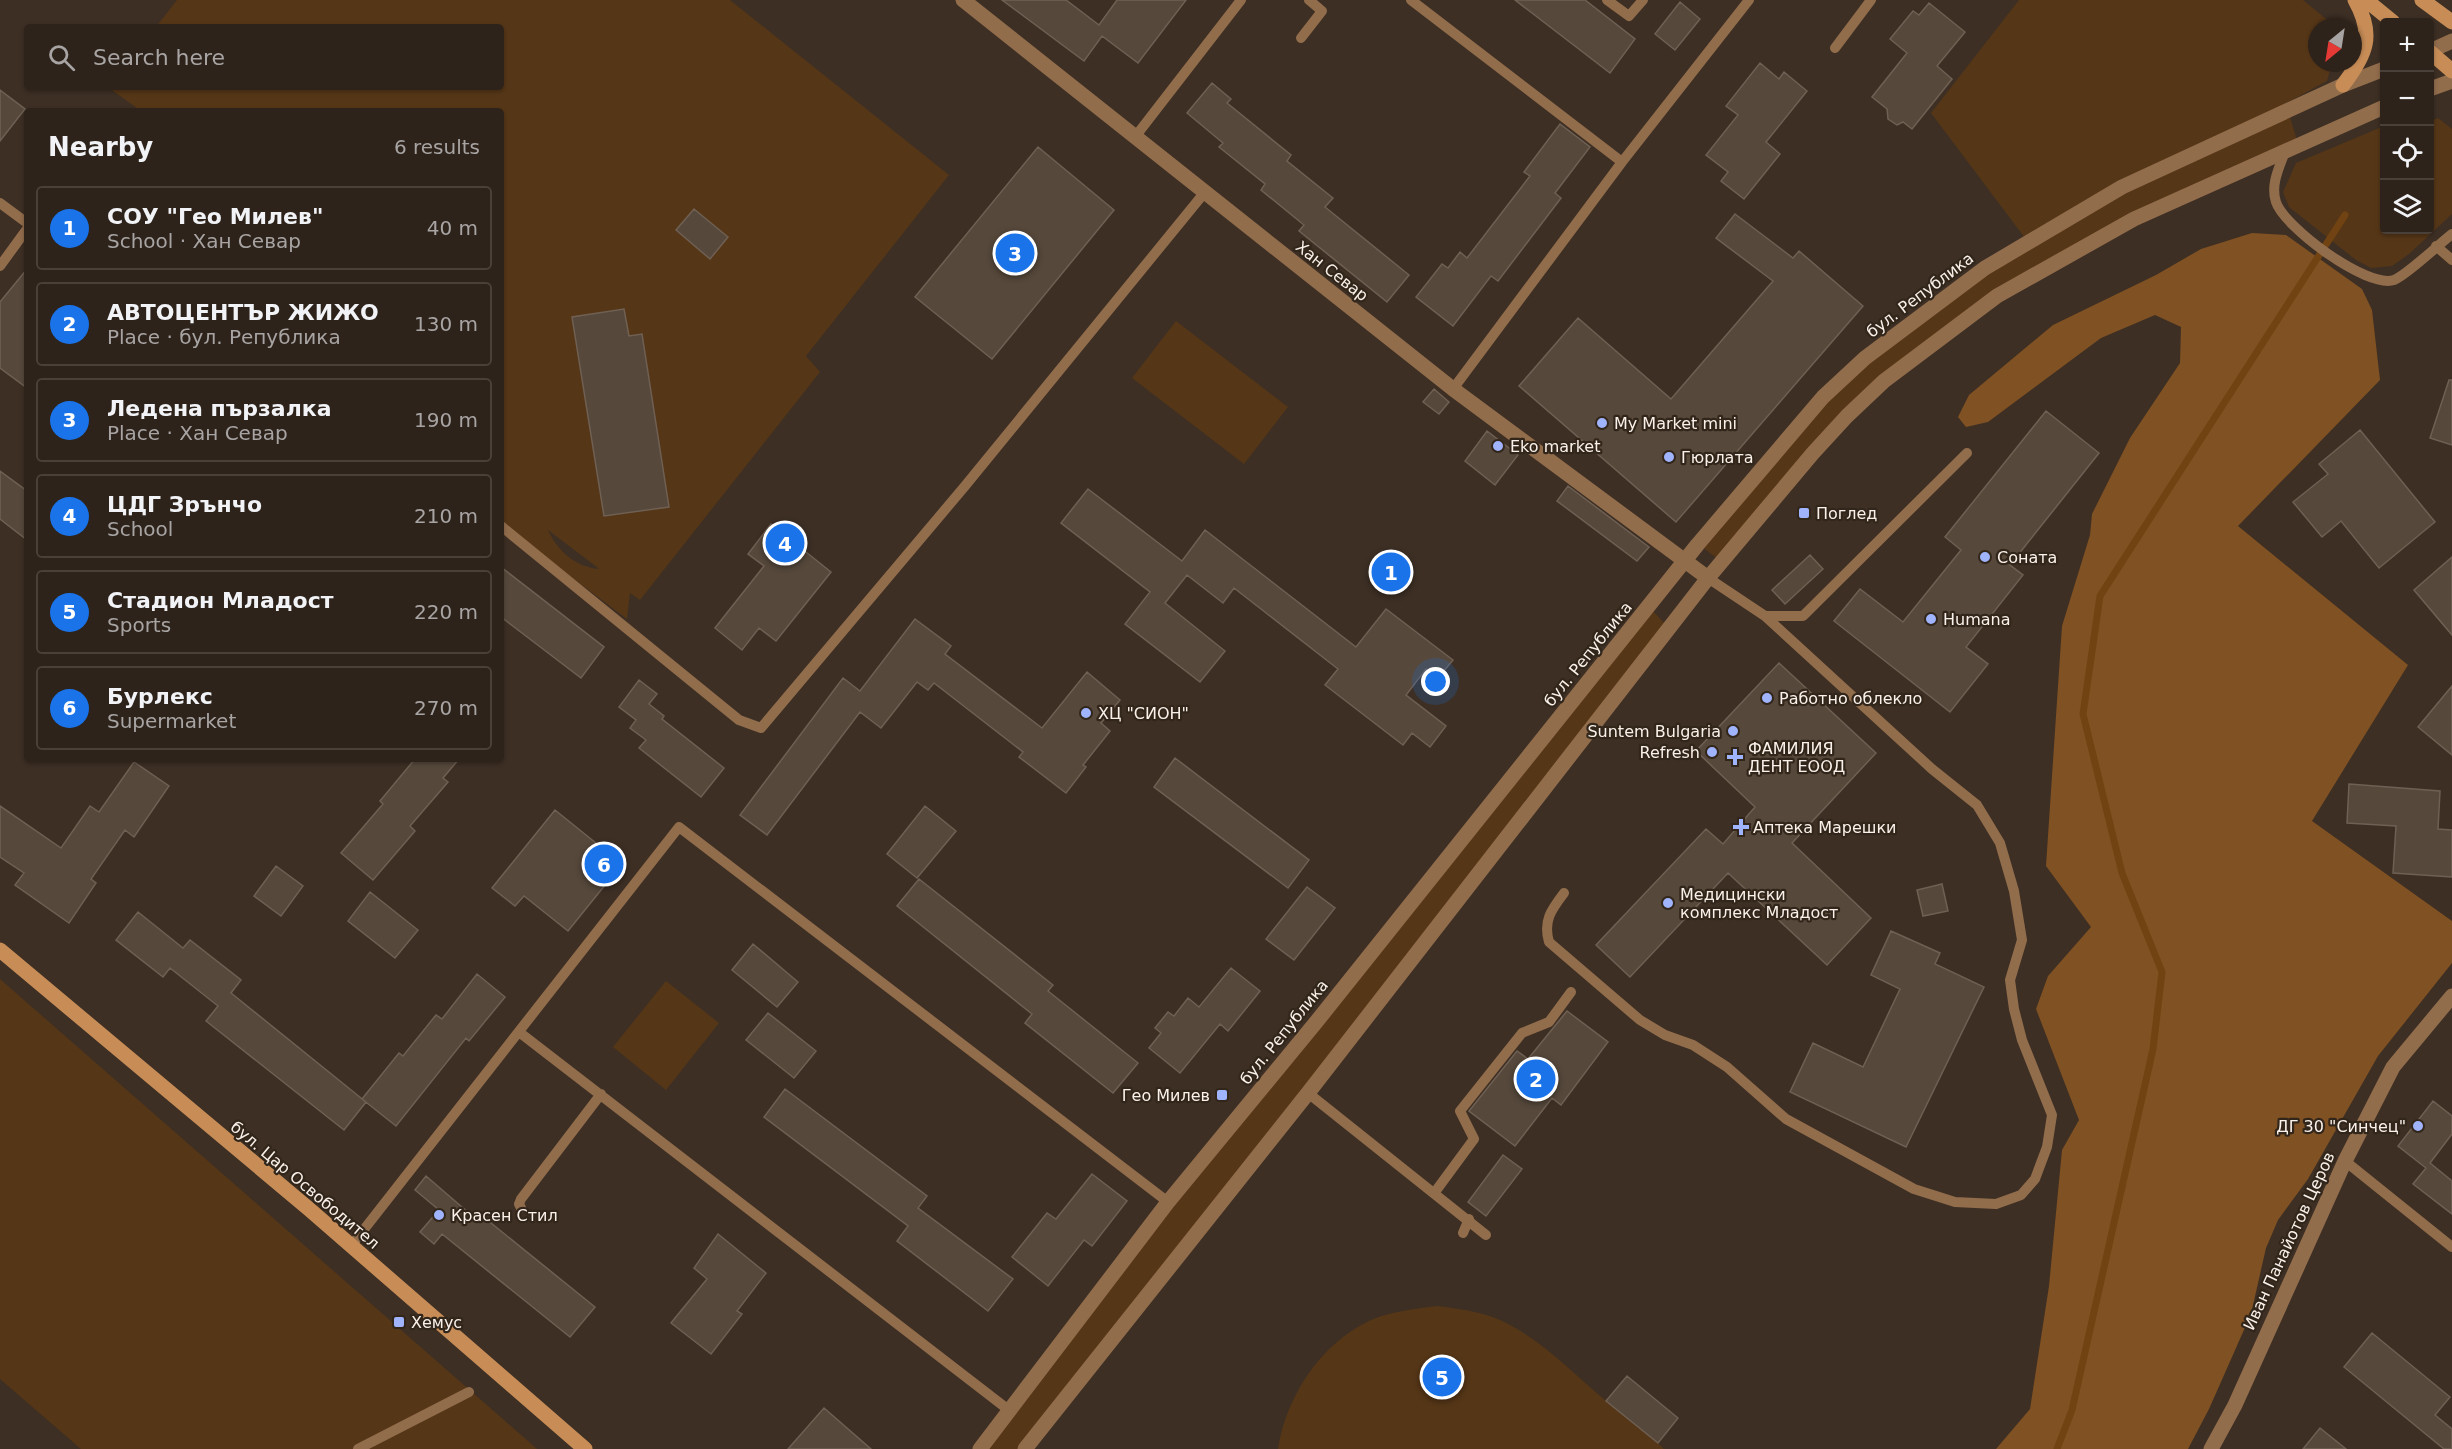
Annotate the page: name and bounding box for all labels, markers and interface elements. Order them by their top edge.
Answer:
north arrow [2308,18,2362,72]
map controls [2380,18,2434,234]
button: + [2380,18,2434,72]
search box [24,24,504,90]
icon: search [45,41,78,74]
text: Search here [93,45,225,70]
button: − [2380,72,2434,126]
button: locate [2380,126,2434,180]
text: Nearby [48,132,153,162]
text: 6 results [394,135,480,159]
button: layers [2380,180,2434,234]
text: СОУ "Гео Милев" [107,204,323,229]
text: 1 [63,216,76,240]
text: 40 m [427,216,478,240]
text: School · Хан Севар [107,229,301,253]
pin: 3 [996,230,1034,276]
street label: Хан Севар [1292,237,1372,305]
street label: бул. Република [1863,249,1977,341]
text: АВТОЦЕНТЪР ЖИЖО [107,300,379,325]
text: 2 [63,312,76,336]
text: 130 m [414,312,478,336]
text: Place · бул. Република [107,325,341,349]
text: Ледена пързалка [107,396,332,421]
text: 3 [63,408,76,432]
text: 190 m [414,408,478,432]
place label: My Market mini [1614,414,1737,433]
marker: My Market mini [1595,416,1609,430]
text: Place · Хан Севар [107,421,288,445]
place label: Eko market [1510,437,1600,456]
marker: Eko market [1491,439,1505,453]
place label: Гюрлата [1681,448,1754,467]
marker: Гюрлата [1662,450,1676,464]
text: ЦДГ Зрънчо [107,492,262,517]
text: 4 [63,504,76,528]
text: 210 m [414,504,478,528]
place label: Поглед [1816,504,1877,523]
marker: Поглед [1797,506,1811,520]
text: School [107,517,173,541]
pin: 4 [766,520,804,566]
place label: Соната [1997,548,2057,567]
pin: 1 [1372,550,1410,594]
marker: Соната [1978,550,1992,564]
text: Стадион Младост [107,588,333,613]
street label: бул. Република [1540,598,1636,710]
text: 5 [63,600,76,624]
text: 220 m [414,600,478,624]
place label: Humana [1943,610,2011,629]
marker: Humana [1924,612,1938,626]
text: Sports [107,613,171,637]
your location [1421,667,1450,696]
text: Бурлекс [107,684,213,709]
place label: Работно облекло [1779,689,1922,708]
marker: Работно облекло [1760,691,1774,705]
text: 6 [63,696,76,720]
text: 270 m [414,696,478,720]
place label: ХЦ "СИОН" [1098,704,1189,723]
marker: ХЦ "СИОН" [1079,706,1093,720]
text: Supermarket [107,709,236,733]
place label: Suntem Bulgaria [1587,722,1721,741]
marker: Suntem Bulgaria [1726,724,1740,738]
place label: ФАМИЛИЯ ДЕНТ ЕООД [1748,739,1845,776]
place label: Refresh [1640,743,1700,762]
marker: Refresh [1705,745,1719,759]
marker: ФАМИЛИЯ ДЕНТ ЕООД [1726,748,1744,766]
place label: Аптека Марешки [1753,818,1896,837]
marker: Аптека Марешки [1734,820,1748,834]
pin: 6 [584,842,624,886]
place label: Медицински комплекс Младост [1680,885,1838,922]
marker: Медицински комплекс Младост [1661,896,1675,910]
street label: бул. Република [1236,976,1332,1088]
pin: 2 [1516,1056,1556,1102]
place label: Гео Милев [1122,1086,1210,1105]
marker: Гео Милев [1215,1088,1229,1102]
street label: бул. Цар Освободител [227,1117,383,1253]
place label: ДГ 30 "Синчец" [2276,1117,2406,1136]
marker: ДГ 30 "Синчец" [2411,1119,2425,1133]
street label: Иван Панайотов Церов [2239,1149,2339,1333]
place label: Красен Стил [451,1206,558,1225]
marker: Красен Стил [432,1208,446,1222]
place label: Хемус [411,1313,462,1332]
marker: Хемус [392,1315,406,1329]
pin: 5 [1422,1354,1462,1400]

